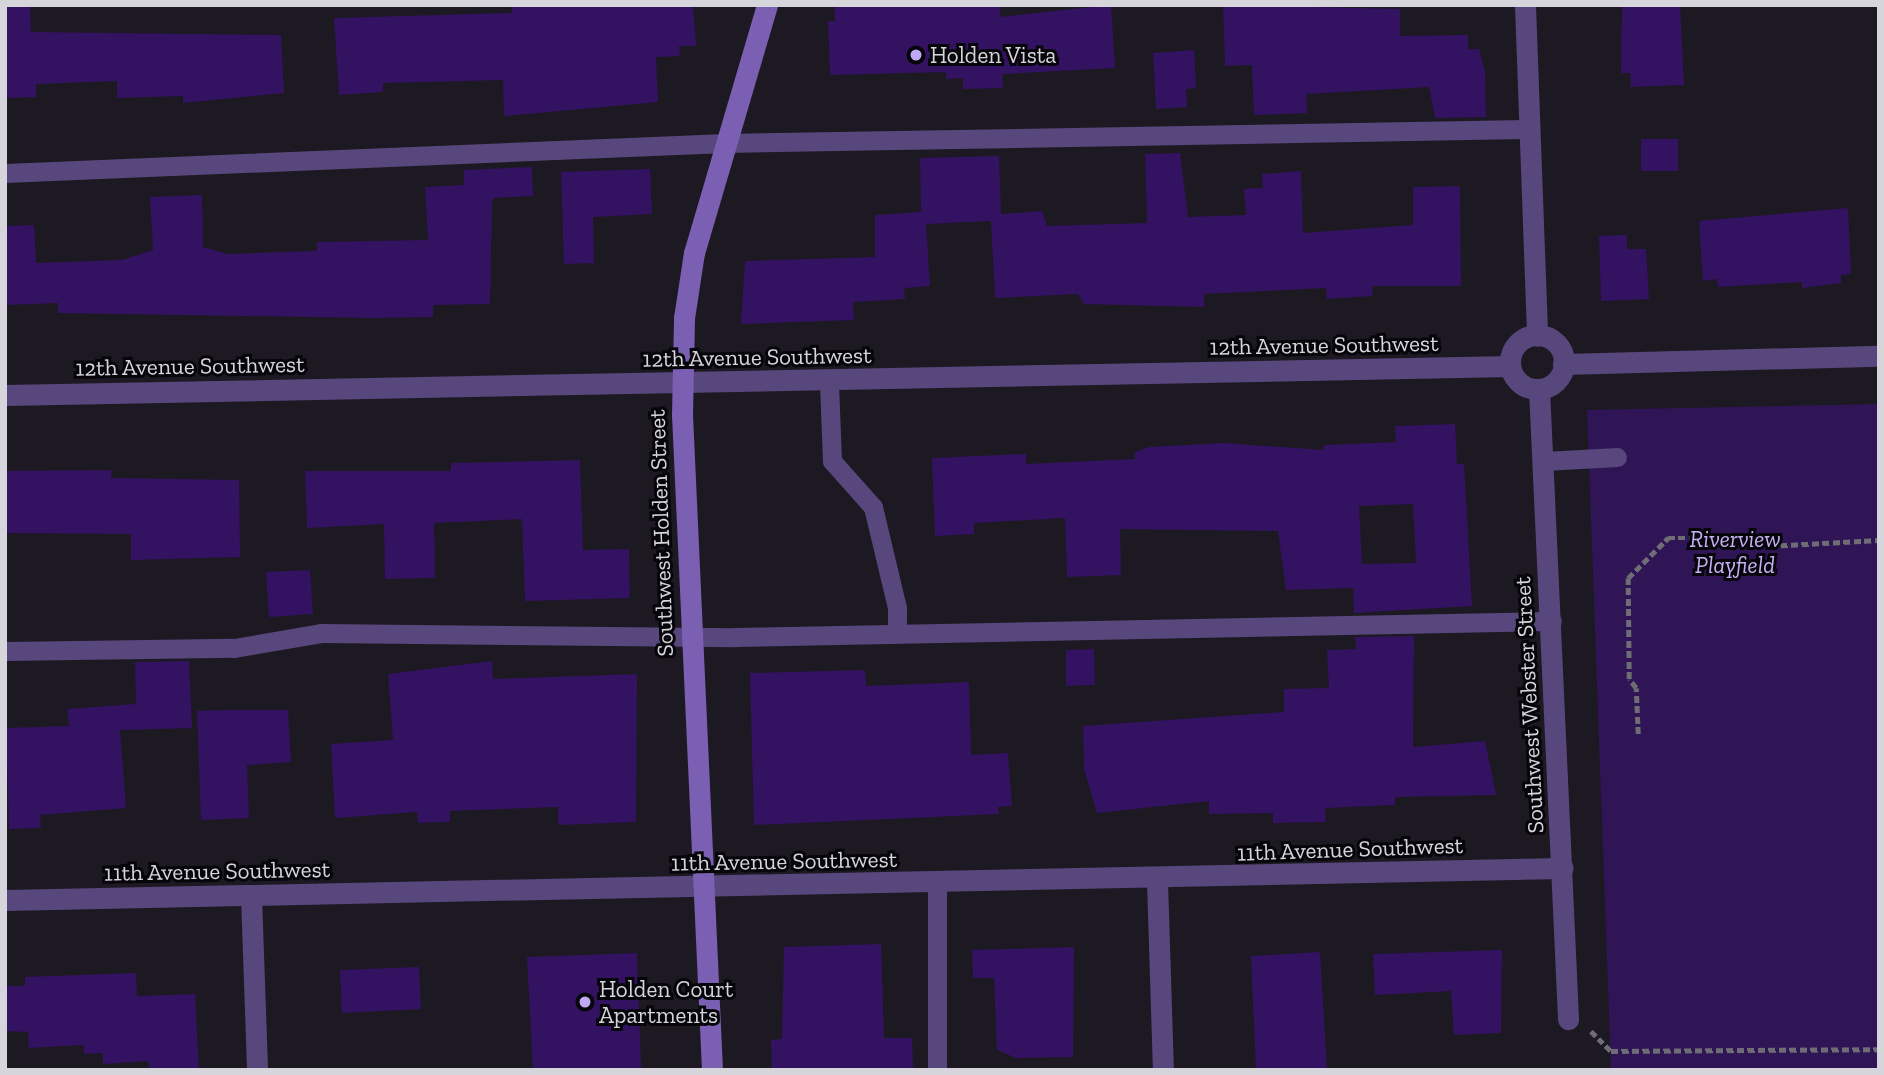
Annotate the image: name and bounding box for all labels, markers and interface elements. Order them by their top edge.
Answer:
place label: Holden Vista [930,41,1057,69]
marker: Holden Vista [908,47,924,63]
street label: 12th Avenue Southwest [1209,329,1439,361]
street label: 12th Avenue Southwest [642,341,872,373]
street label: 12th Avenue Southwest [75,350,305,382]
street label: Southwest Holden Street [643,409,679,657]
park label: Riverview Playfield [1689,525,1781,579]
street label: Southwest Webster Street [1508,575,1550,835]
street label: 11th Avenue Southwest [1236,831,1464,867]
street label: 11th Avenue Southwest [670,845,898,877]
street label: 11th Avenue Southwest [103,855,331,887]
place label: Holden Court Apartments [599,975,733,1029]
marker: Holden Court Apartments [577,994,593,1010]

